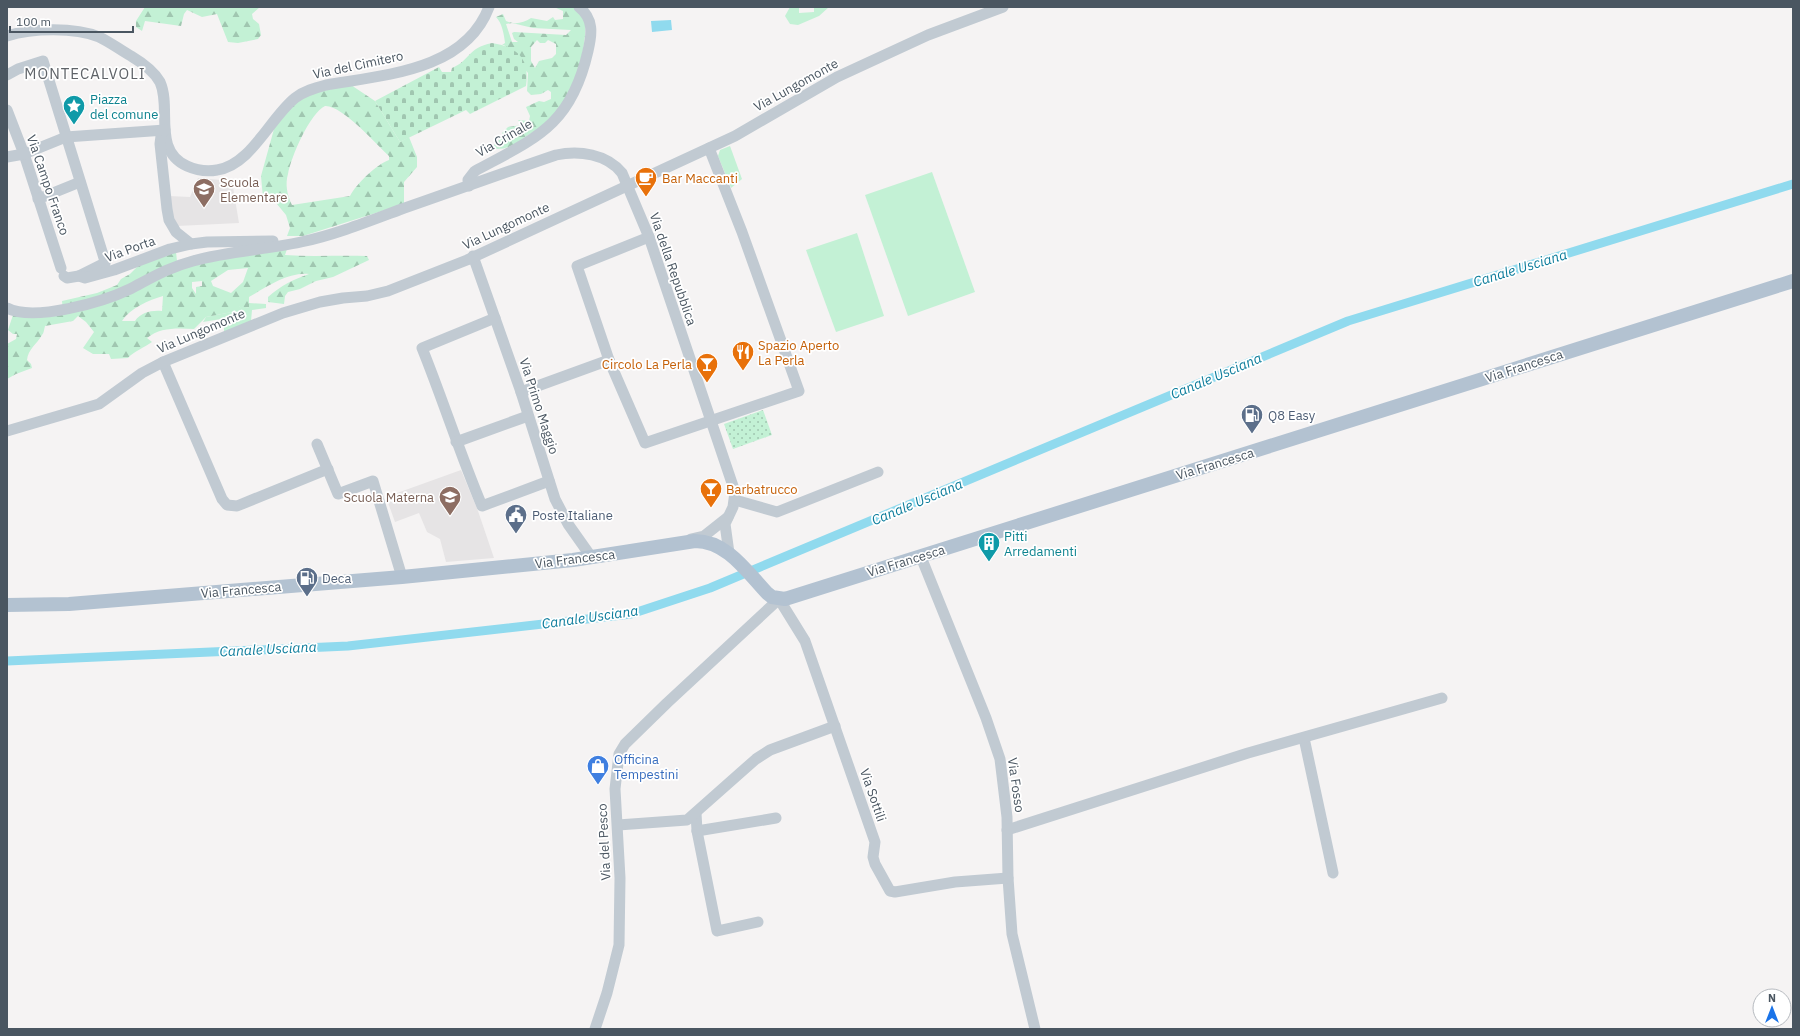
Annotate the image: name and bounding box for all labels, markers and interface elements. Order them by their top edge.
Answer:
scale bar [10,8,133,34]
text: 100 m [16,14,51,29]
street label: Via del Cimitero [311,47,405,83]
street label: Via Lungomonte [751,55,841,115]
district label: MONTECALVOLI [24,64,146,83]
place label: Piazza del comune [90,91,158,123]
place icon: Piazza del comune [61,93,87,126]
street label: Via Crinale [473,115,535,161]
street label: Via Campo Franco [23,132,73,238]
cafe icon: Bar Maccanti [633,165,659,198]
place label: Bar Maccanti [662,170,738,187]
place label: Scuola Elementare [220,174,287,206]
school or university icon: Scuola Elementare [191,176,217,209]
street label: Via Lungomonte [460,198,552,254]
street label: Via della Repubblica [646,210,700,328]
street label: Via Porta [102,232,158,266]
water label: Canale Usciana [1471,245,1569,291]
street label: Via Lungomonte [154,305,248,357]
place label: Spazio Aperto La Perla [758,337,839,369]
restaurant icon: Spazio Aperto La Perla [730,339,756,372]
street label: Via Francesca [1483,345,1565,387]
water label: Canale Usciana [1168,349,1264,403]
bar icon: Circolo La Perla [694,351,720,384]
street label: Via Primo Maggio [515,356,563,456]
place label: Circolo La Perla [602,356,692,373]
fuel station icon: Q8 Easy [1239,402,1265,435]
place label: Q8 Easy [1268,407,1316,424]
street label: Via Francesca [1174,444,1256,484]
water label: Canale Usciana [869,475,965,529]
bar icon: Barbatrucco [698,476,724,509]
place label: Barbatrucco [726,481,798,498]
school or university icon: Scuola Materna [437,484,463,517]
place label: Scuola Materna [343,489,434,506]
public building icon: Poste Italiane [503,502,529,535]
place label: Poste Italiane [532,507,613,524]
place label: Pitti Arredamenti [1004,528,1077,560]
building icon: Pitti Arredamenti [976,530,1002,563]
street label: Via Francesca [865,541,947,581]
street label: Via Francesca [534,546,616,572]
fuel station icon: Deca [294,565,320,598]
place label: Deca [322,570,351,587]
street label: Via Francesca [200,578,282,602]
water label: Canale Usciana [541,601,639,633]
water label: Canale Usciana [219,637,317,661]
place label: Officina Tempestini [614,751,678,783]
shop icon: Officina Tempestini [585,753,611,786]
street label: Via Fosso [1004,756,1028,814]
street label: Via Sottili [856,766,890,824]
street label: Via del Pesco [593,803,615,881]
north arrow [1752,988,1792,1028]
text: N [1768,991,1776,1005]

